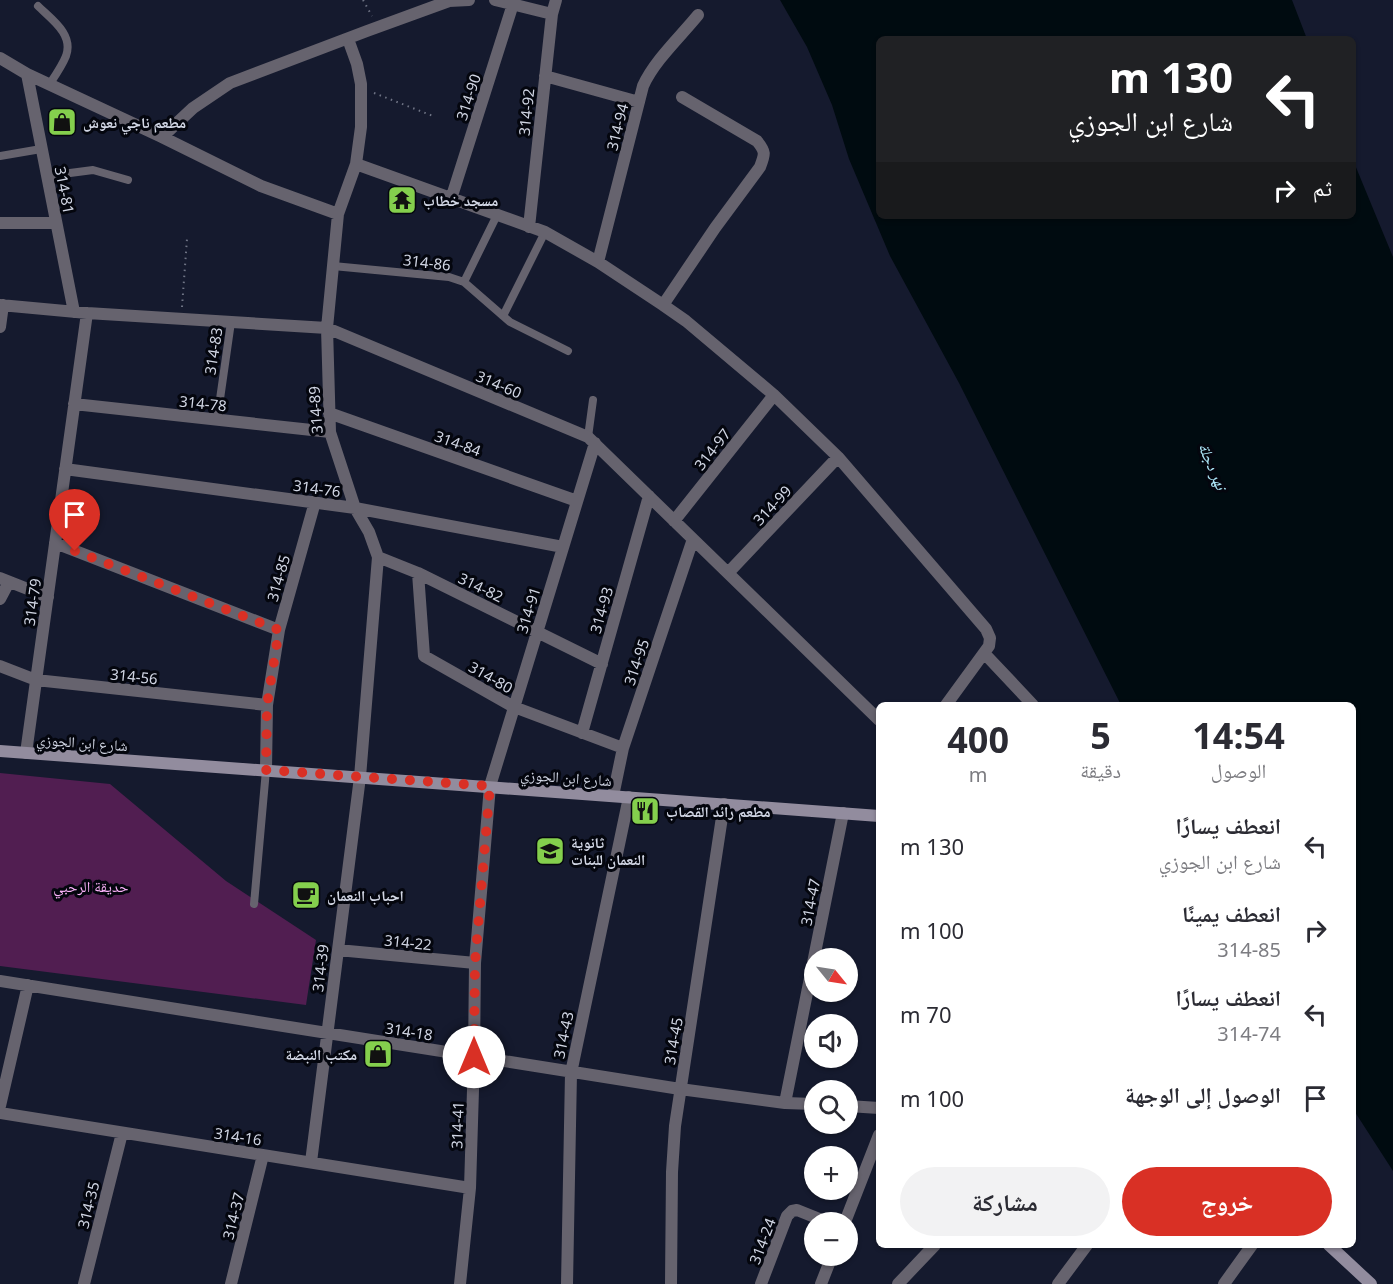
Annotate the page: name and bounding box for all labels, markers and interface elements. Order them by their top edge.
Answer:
text: 130 m [1109,48,1233,105]
icon: left [1254,60,1332,138]
street label: 314-90 [451,71,485,123]
street label: 314-92 [514,87,538,137]
street label: 314-94 [602,101,633,153]
text: شارع ابن الجوزي [1068,102,1233,139]
shop icon: مطعم ناجي نعوش [46,106,78,138]
place label: مطعم ناجي نعوش [83,112,186,135]
street label: 314-81 [51,165,79,215]
text: ثم [1313,172,1332,202]
icon: right [1268,174,1301,207]
temple icon: مسجد خطاب [386,184,418,216]
place label: مسجد خطاب [423,190,498,210]
street label: 314-86 [402,249,452,275]
street label: 314-83 [199,326,227,376]
street label: 314-60 [473,365,525,403]
street label: 314-89 [303,385,327,435]
street label: 314-78 [178,391,228,415]
street label: 314-97 [689,424,735,474]
street label: 314-84 [432,425,484,461]
water label: نهر دجلة [1193,439,1234,495]
street label: 314-76 [292,475,342,501]
street label: 314-99 [748,481,796,529]
pin [49,489,100,551]
icon: arrive [58,498,91,531]
street label: 314-85 [262,552,294,604]
street label: 314-82 [455,568,507,606]
street label: 314-79 [19,577,45,627]
street label: 314-91 [511,584,545,636]
street label: 314-93 [585,584,617,636]
street label: 314-95 [619,636,653,688]
street label: 314-80 [465,656,517,698]
street label: 314-56 [109,664,159,688]
text: 5 [1090,711,1111,760]
text: 14:54 [1192,711,1285,760]
text: 400 [947,715,1009,764]
street label: شارع ابن الجوزي [35,729,129,758]
text: دقيقة [1080,757,1121,784]
text: الوصول [1211,757,1266,784]
text: m [969,761,988,788]
street label: شارع ابن الجوزي [519,764,613,793]
restaurant icon: مطعم رائد القصاب [629,795,661,827]
place label: مطعم رائد القصاب [666,801,771,822]
text: انعطف يسارًا [1176,810,1281,840]
icon: left [1299,830,1332,863]
text: 130 m [900,831,964,861]
place label: ثانوية النعمان للبنات [571,832,645,869]
school or university icon: ثانوية النعمان للبنات [534,835,566,867]
text: شارع ابن الجوزي [1159,848,1281,875]
park label: حديقة الرحبي [53,876,129,899]
street label: 314-47 [796,877,824,927]
cafe icon: احباب النعمان [290,879,322,911]
place label: احباب النعمان [327,885,404,905]
text: انعطف يمينًا [1182,898,1281,928]
icon: right [1299,914,1332,947]
text: 100 m [900,915,964,945]
street label: 314-22 [383,930,433,954]
text: 314-85 [1217,936,1281,963]
street label: 314-39 [307,943,333,993]
north arrow [804,948,858,1002]
map controls [804,948,858,1266]
text: انعطف يسارًا [1176,982,1281,1012]
icon: left [1299,998,1332,1031]
text: 70 m [900,999,951,1029]
street label: 314-43 [548,1010,578,1060]
button: sound [804,1014,858,1068]
street label: 314-45 [659,1016,687,1066]
street label: 314-18 [384,1017,434,1045]
text: 314-74 [1217,1020,1281,1047]
position arrow [442,1025,506,1089]
shop icon: مكتب النبضة [362,1038,394,1070]
place label: مكتب النبضة [285,1044,357,1064]
text: الوصول إلى الوجهة [1125,1079,1281,1109]
button: search [804,1080,858,1134]
icon: arrive [1299,1082,1332,1115]
text: 100 m [900,1083,964,1113]
street label: 314-41 [446,1101,468,1149]
street label: 314-16 [213,1122,263,1150]
button: + [804,1146,858,1200]
button: مشاركة [900,1167,1110,1236]
button: خروج [1122,1167,1332,1236]
street label: 314-35 [73,1179,103,1231]
street label: 314-37 [218,1190,248,1242]
button: − [804,1212,858,1266]
street label: 314-24 [744,1215,780,1267]

